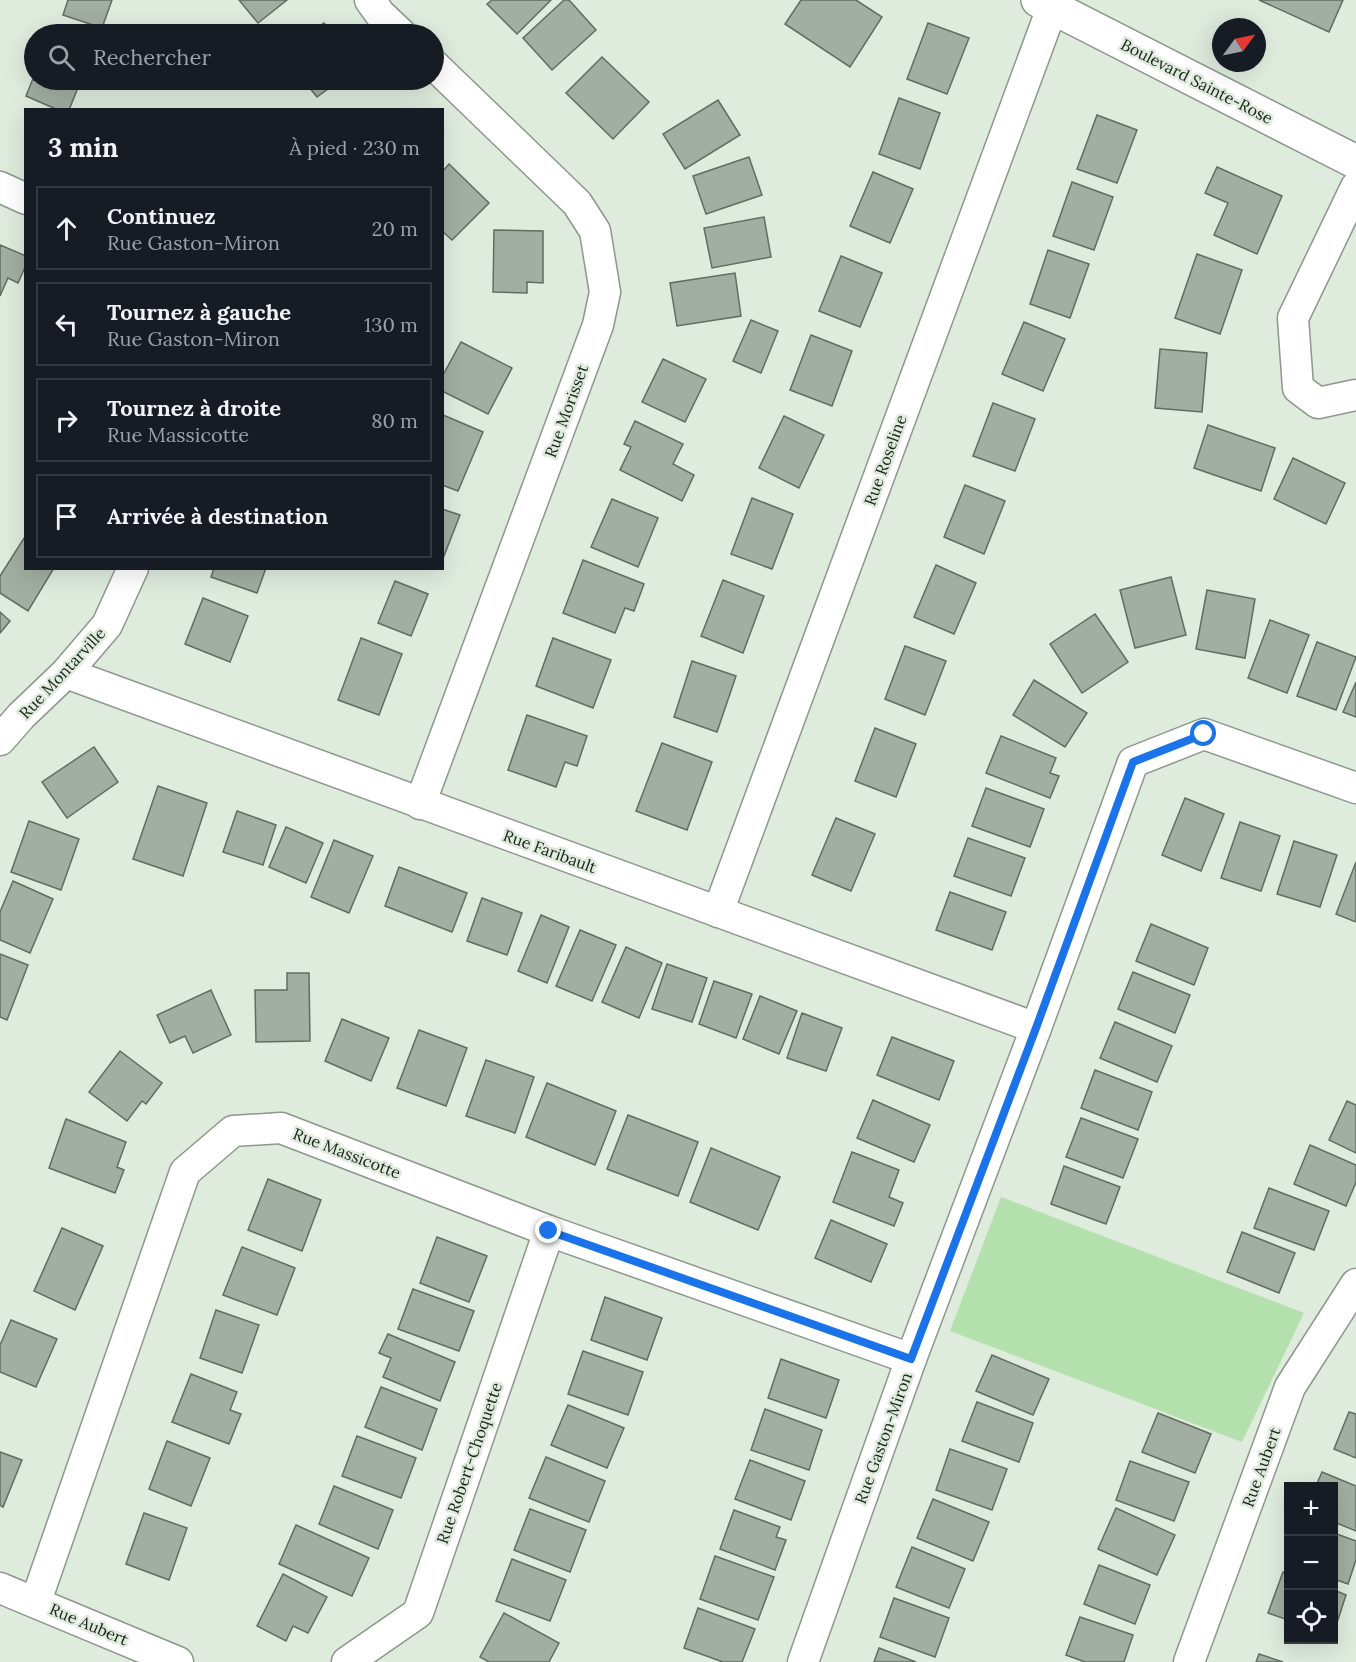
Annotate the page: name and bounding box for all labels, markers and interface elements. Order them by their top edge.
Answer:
north arrow [1212,18,1266,72]
search box [24,24,444,90]
street label: Boulevard Sainte-Rose [1118,34,1277,128]
icon: search [45,41,78,74]
text: Rechercher [93,43,211,71]
text: 3 min [48,131,118,164]
text: À pied · 230 m [289,135,420,160]
text: Continuez [107,202,215,230]
icon: ahead [50,212,83,245]
text: 20 m [372,216,418,241]
text: Rue Gaston-Miron [107,230,280,255]
text: Tournez à gauche [107,298,291,326]
icon: left [50,308,83,341]
text: 130 m [364,312,418,337]
text: Rue Gaston-Miron [107,326,280,351]
street label: Rue Morisset [540,361,592,460]
text: Tournez à droite [107,394,281,422]
icon: right [50,404,83,437]
text: 80 m [371,408,418,433]
street label: Rue Roseline [859,412,911,508]
text: Rue Massicotte [107,422,249,447]
icon: arrive [50,500,83,533]
text: Arrivée à destination [107,502,328,530]
street label: Rue Montarville [15,623,110,723]
route start [1190,720,1216,746]
street label: Rue Faribault [501,825,600,877]
street label: Rue Massicotte [290,1123,404,1183]
route end [535,1217,561,1243]
street label: Rue Gaston-Miron [850,1369,916,1506]
street label: Rue Robert-Choquette [432,1379,506,1546]
street label: Rue Aubert [1237,1424,1285,1510]
map controls [1284,1482,1338,1644]
button: + [1284,1482,1338,1536]
button: − [1284,1536,1338,1590]
button: locate [1284,1590,1338,1644]
street label: Rue Aubert [47,1599,132,1650]

